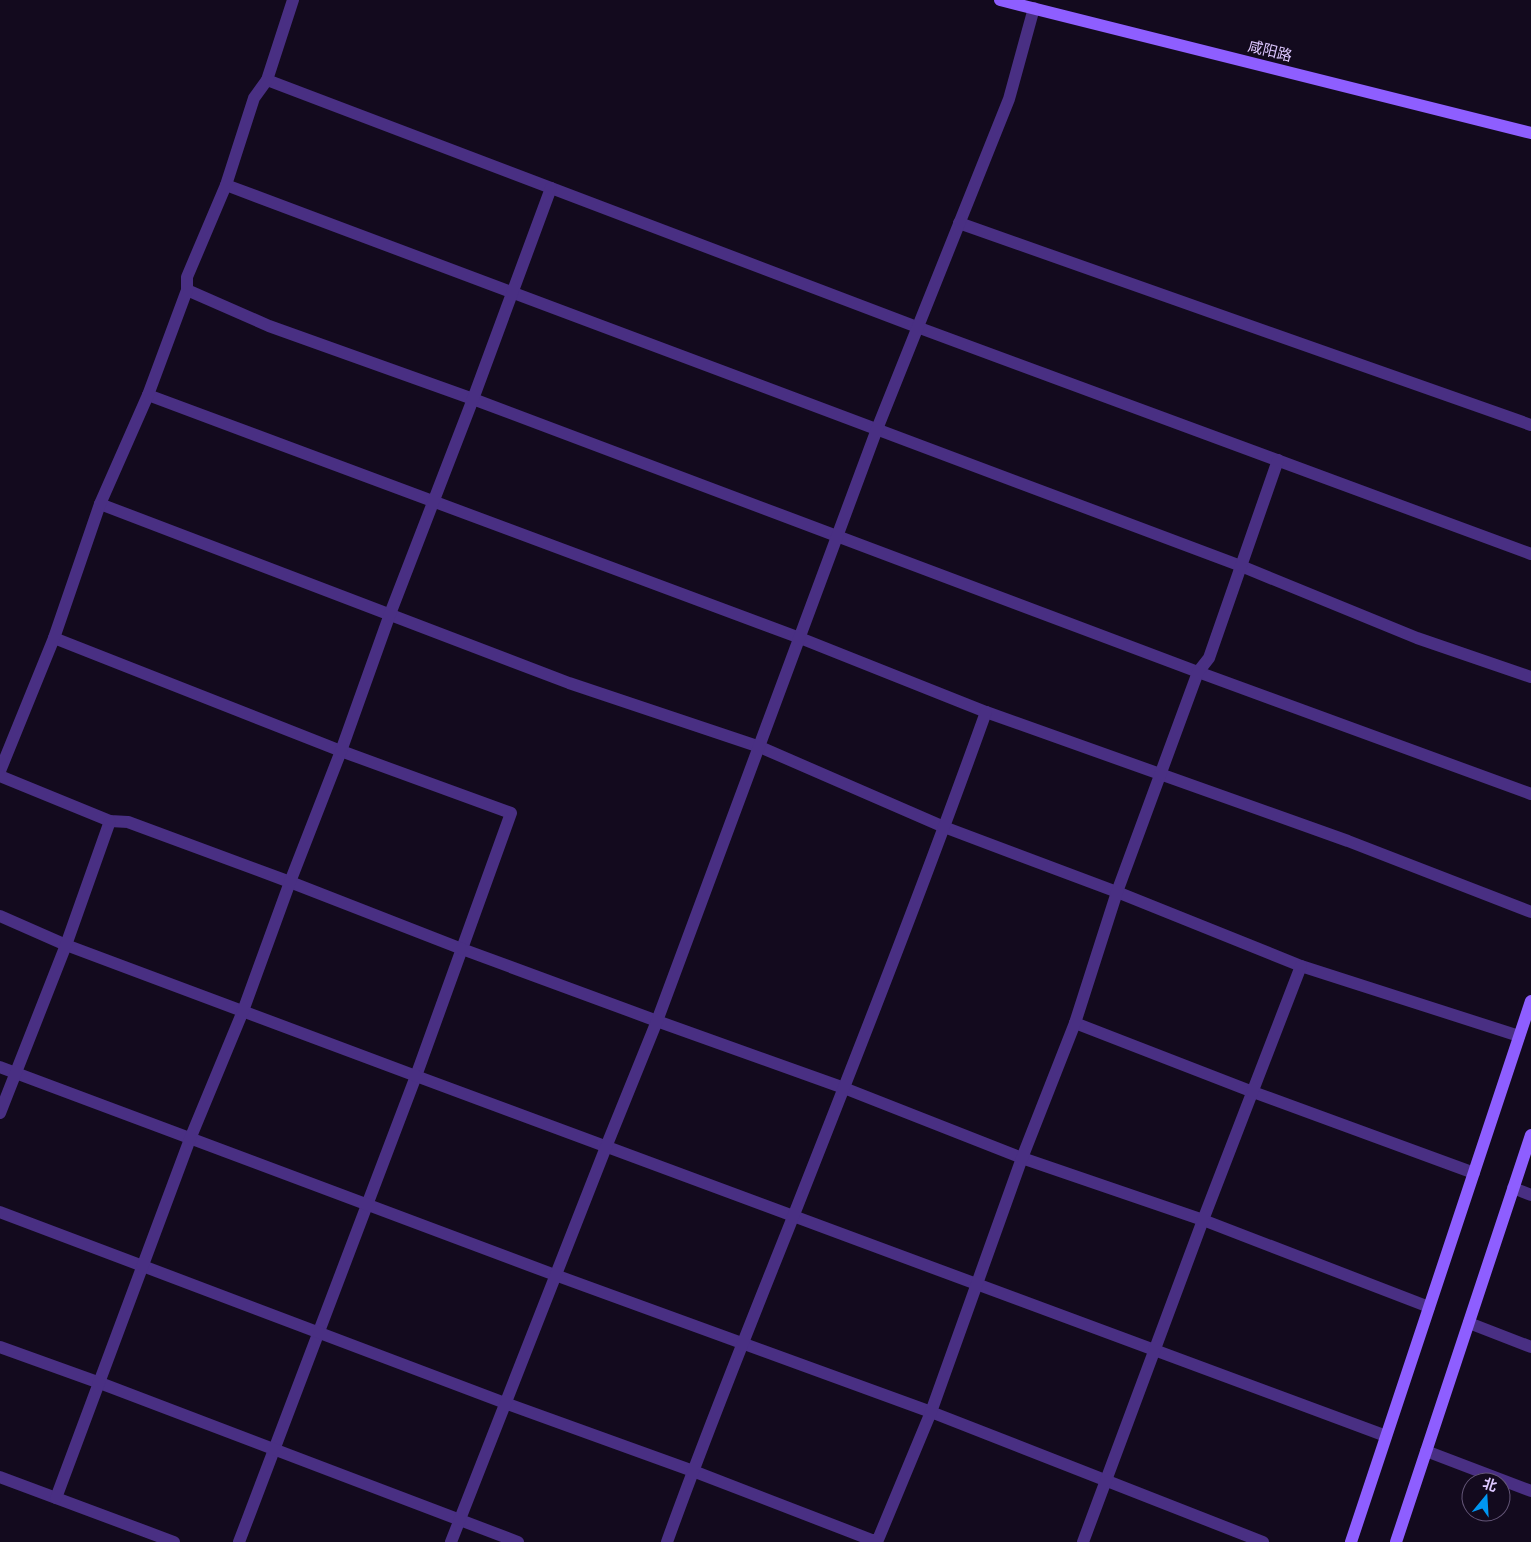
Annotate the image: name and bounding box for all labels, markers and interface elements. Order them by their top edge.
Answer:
street label: 咸阳路 [1245,34,1295,67]
north arrow [1461,1472,1511,1522]
text: 北 [1480,1472,1500,1496]

